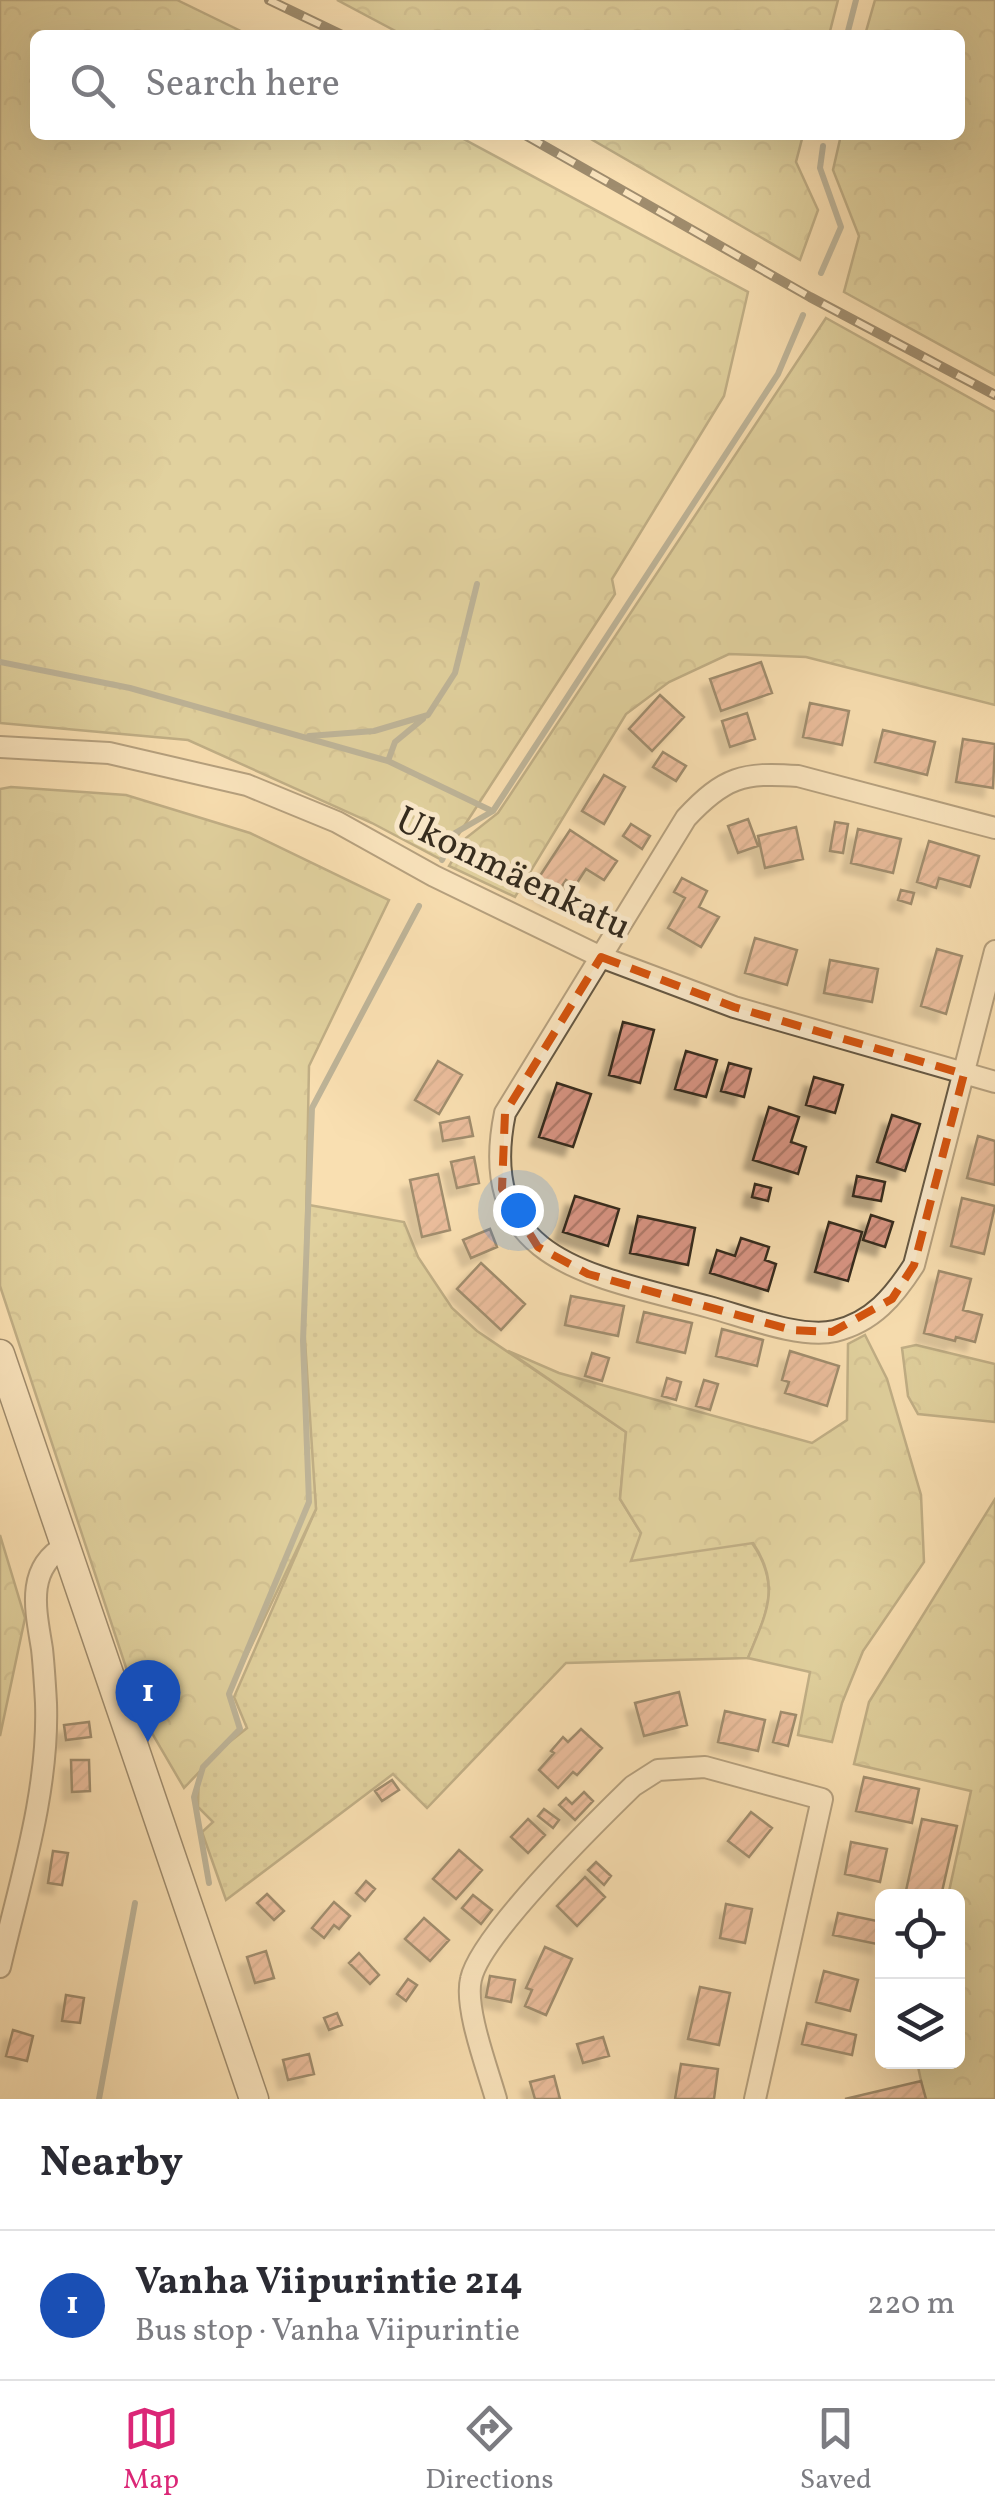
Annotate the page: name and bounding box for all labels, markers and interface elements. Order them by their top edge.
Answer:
search box [30,30,965,140]
icon: search [65,58,120,113]
text: Search here [145,59,340,112]
street label: Ukonmäenkatu [386,795,639,955]
your location [493,1185,544,1236]
pin: 1 [116,1660,180,1742]
map controls [875,1889,965,2069]
button: locate [875,1889,965,1979]
button: layers [875,1979,965,2069]
text: Nearby [40,2135,183,2194]
text: Vanha Viipurintie 214 [135,2257,523,2310]
text: 1 [66,2283,79,2327]
text: 220 m [867,2283,955,2327]
text: Bus stop · Vanha Viipurintie [135,2310,520,2354]
tab: Map [123,2401,179,2500]
tab: Directions [425,2401,554,2500]
tab: Saved [800,2401,872,2500]

